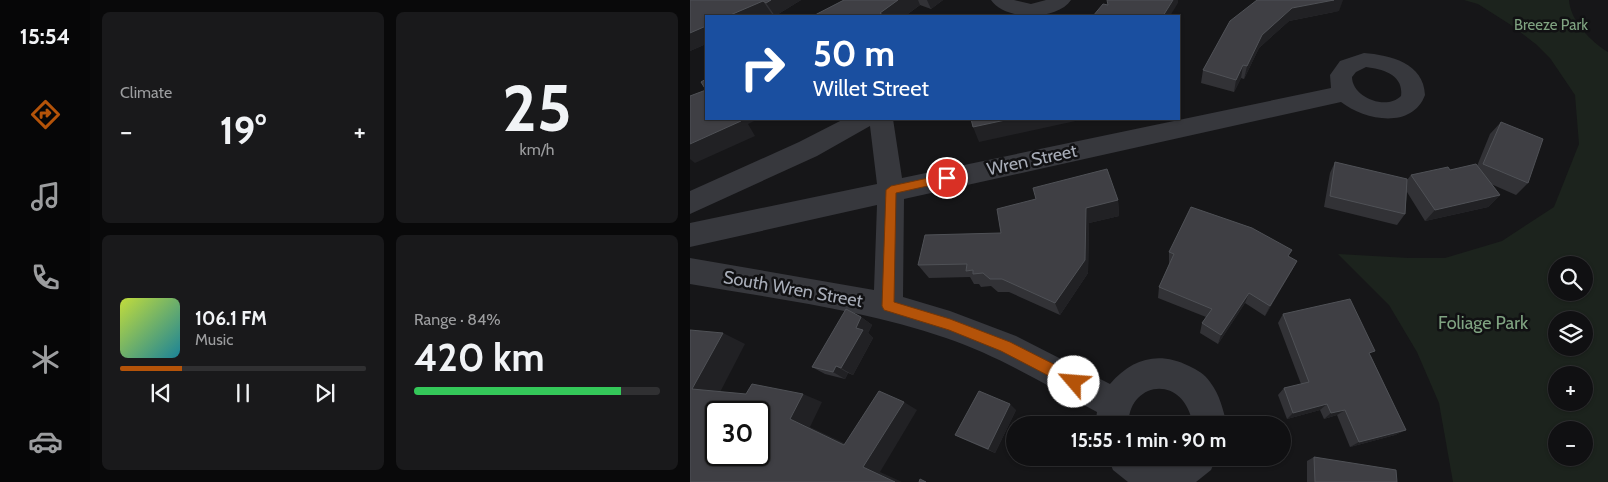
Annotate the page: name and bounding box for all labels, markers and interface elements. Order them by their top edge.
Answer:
park label: Breeze Park [1514,16,1588,34]
text: 15:54 [20,23,70,50]
text: 50 m [813,32,895,75]
icon: right [730,35,795,100]
text: 25 [502,68,572,147]
text: Willet Street [813,75,929,102]
text: Climate [120,83,172,102]
icon: directions [28,97,63,132]
text: 19° [220,107,266,154]
text: − [120,114,132,148]
text: + [354,114,366,148]
text: km/h [519,140,555,159]
street label: Wren Street [985,140,1079,180]
pin [926,157,968,199]
icon: arrive [933,164,961,192]
icon: music [28,179,63,214]
map controls [1548,256,1593,466]
button: search [1548,256,1593,301]
icon: phone [28,260,63,295]
street label: South Wren Street [722,266,864,312]
text: 106.1 FM [195,307,267,330]
text: Range · 84% [414,310,501,329]
button: layers [1548,311,1593,356]
park label: Foliage Park [1438,312,1529,334]
text: Music [195,330,233,349]
text: 420 km [414,334,545,381]
icon: climate [28,342,63,377]
position arrow [1047,355,1099,407]
button: + [1548,366,1593,411]
icon: previous [147,379,175,407]
icon: pause [229,379,257,407]
icon: next [311,379,339,407]
speed limit sign: 30 [705,401,770,466]
button: − [1548,421,1593,466]
icon: car [28,424,63,459]
text: 15:55 · 1 min · 90 m [1071,429,1226,452]

